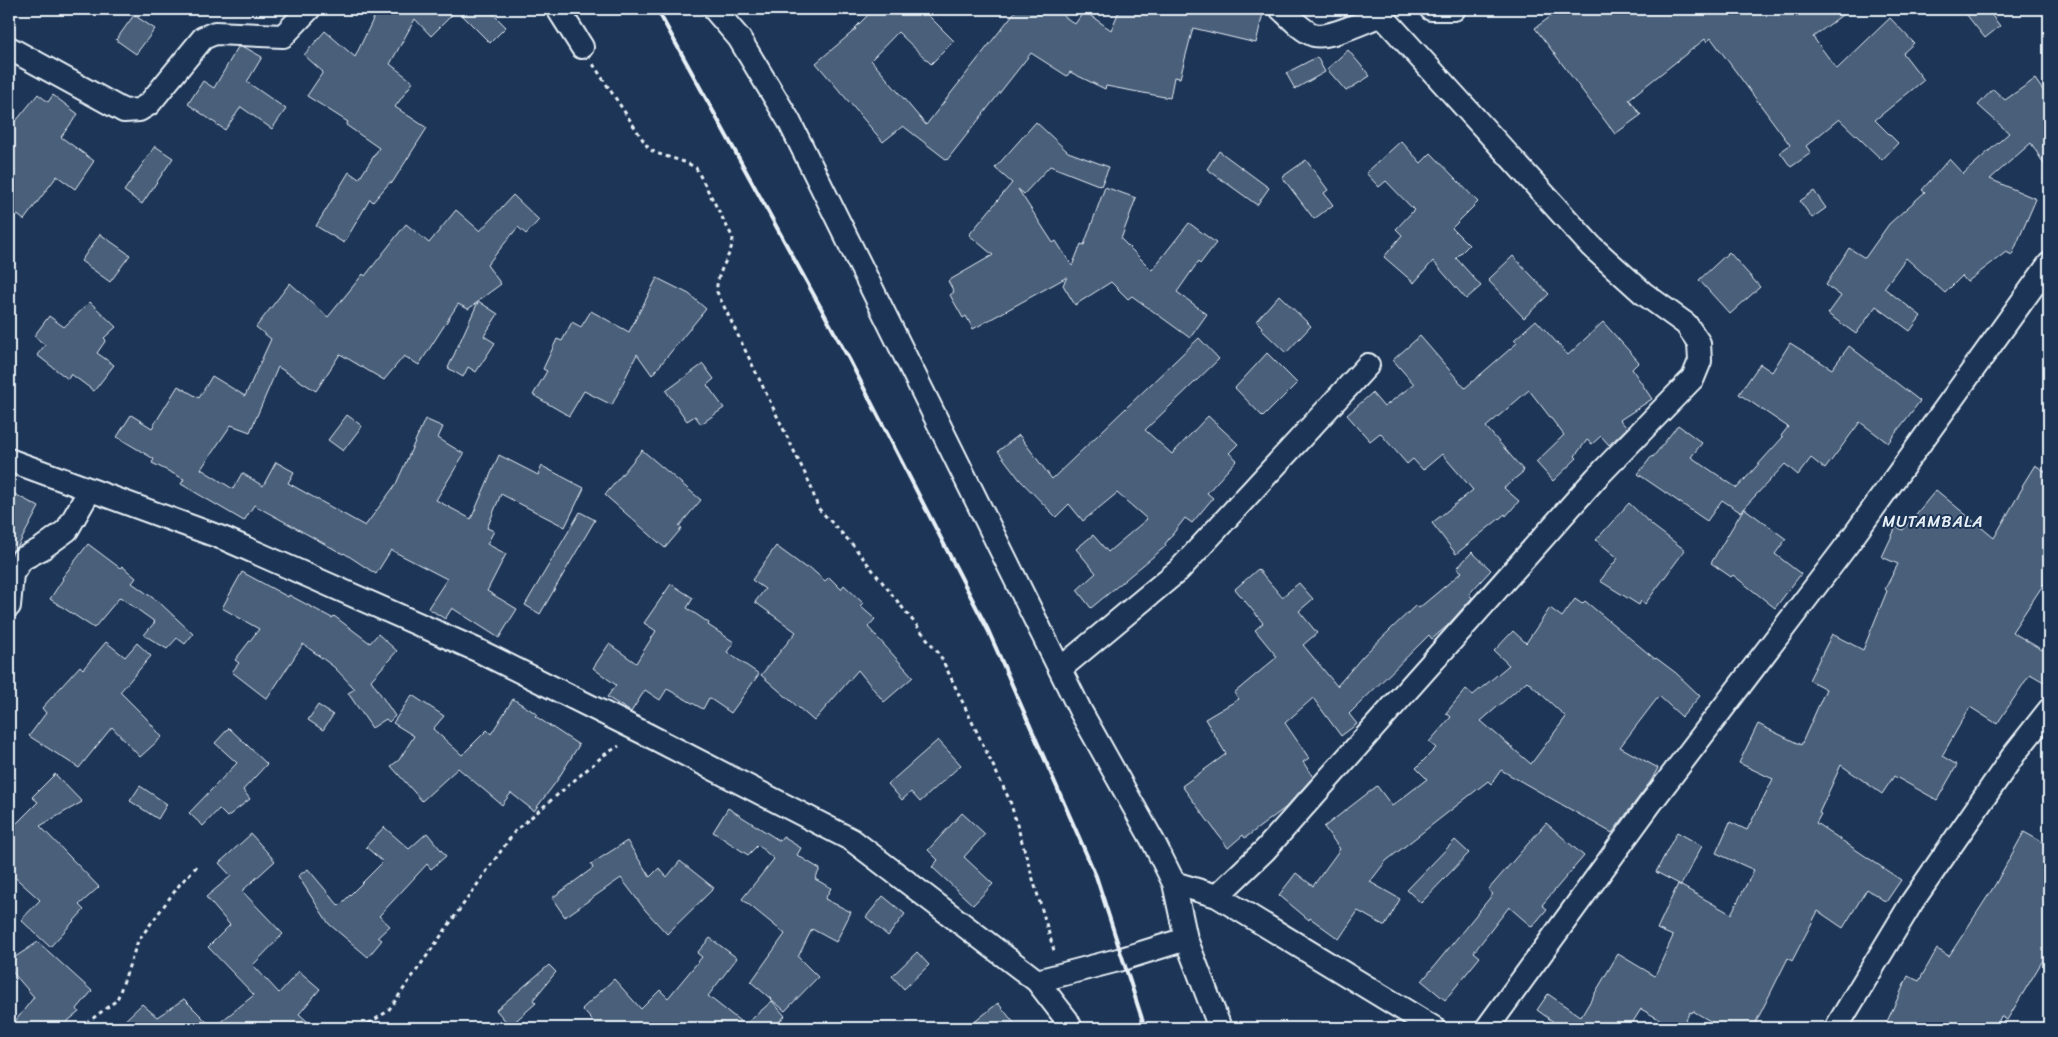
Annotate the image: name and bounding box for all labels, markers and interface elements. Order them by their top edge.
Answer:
district label: MUTAMBALA [1882,507,1984,536]

